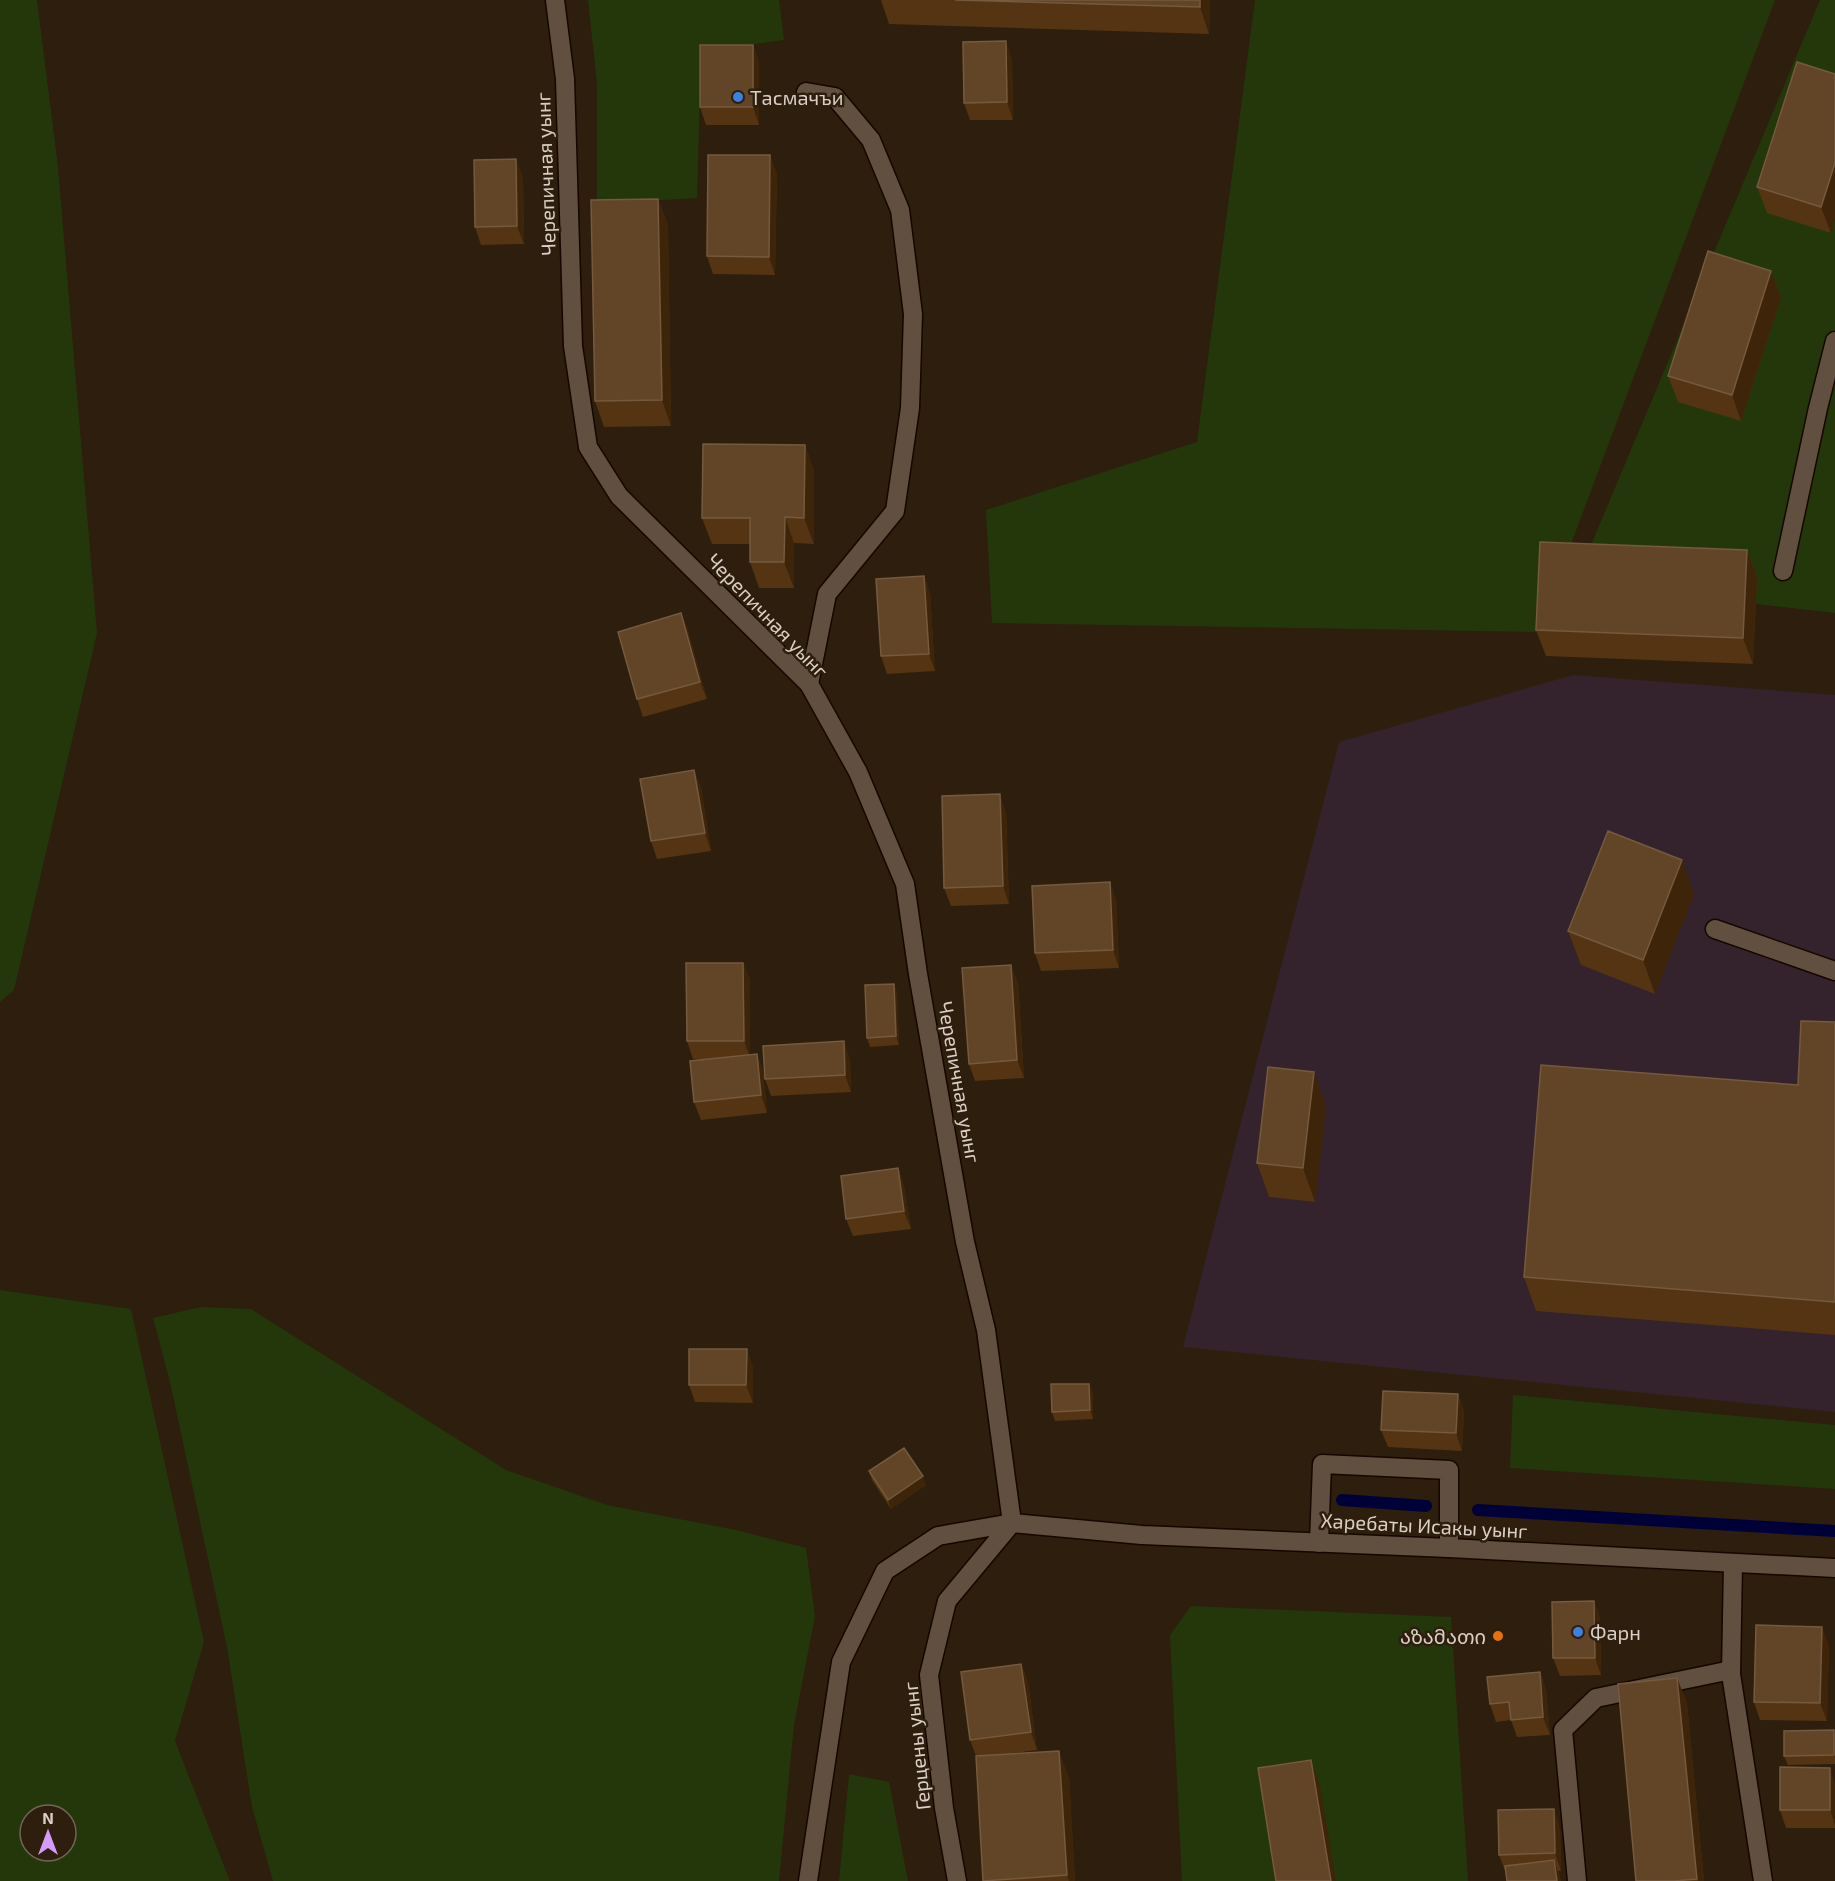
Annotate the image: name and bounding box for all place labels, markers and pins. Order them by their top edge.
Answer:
place label: Тасмачъи [750,85,843,109]
marker: Тасмачъи [731,90,745,104]
place label: Фарн [1590,1620,1641,1644]
place label: აზამათი [1400,1624,1486,1648]
marker: Фарн [1571,1625,1585,1639]
marker: აზამათი [1491,1629,1505,1643]

